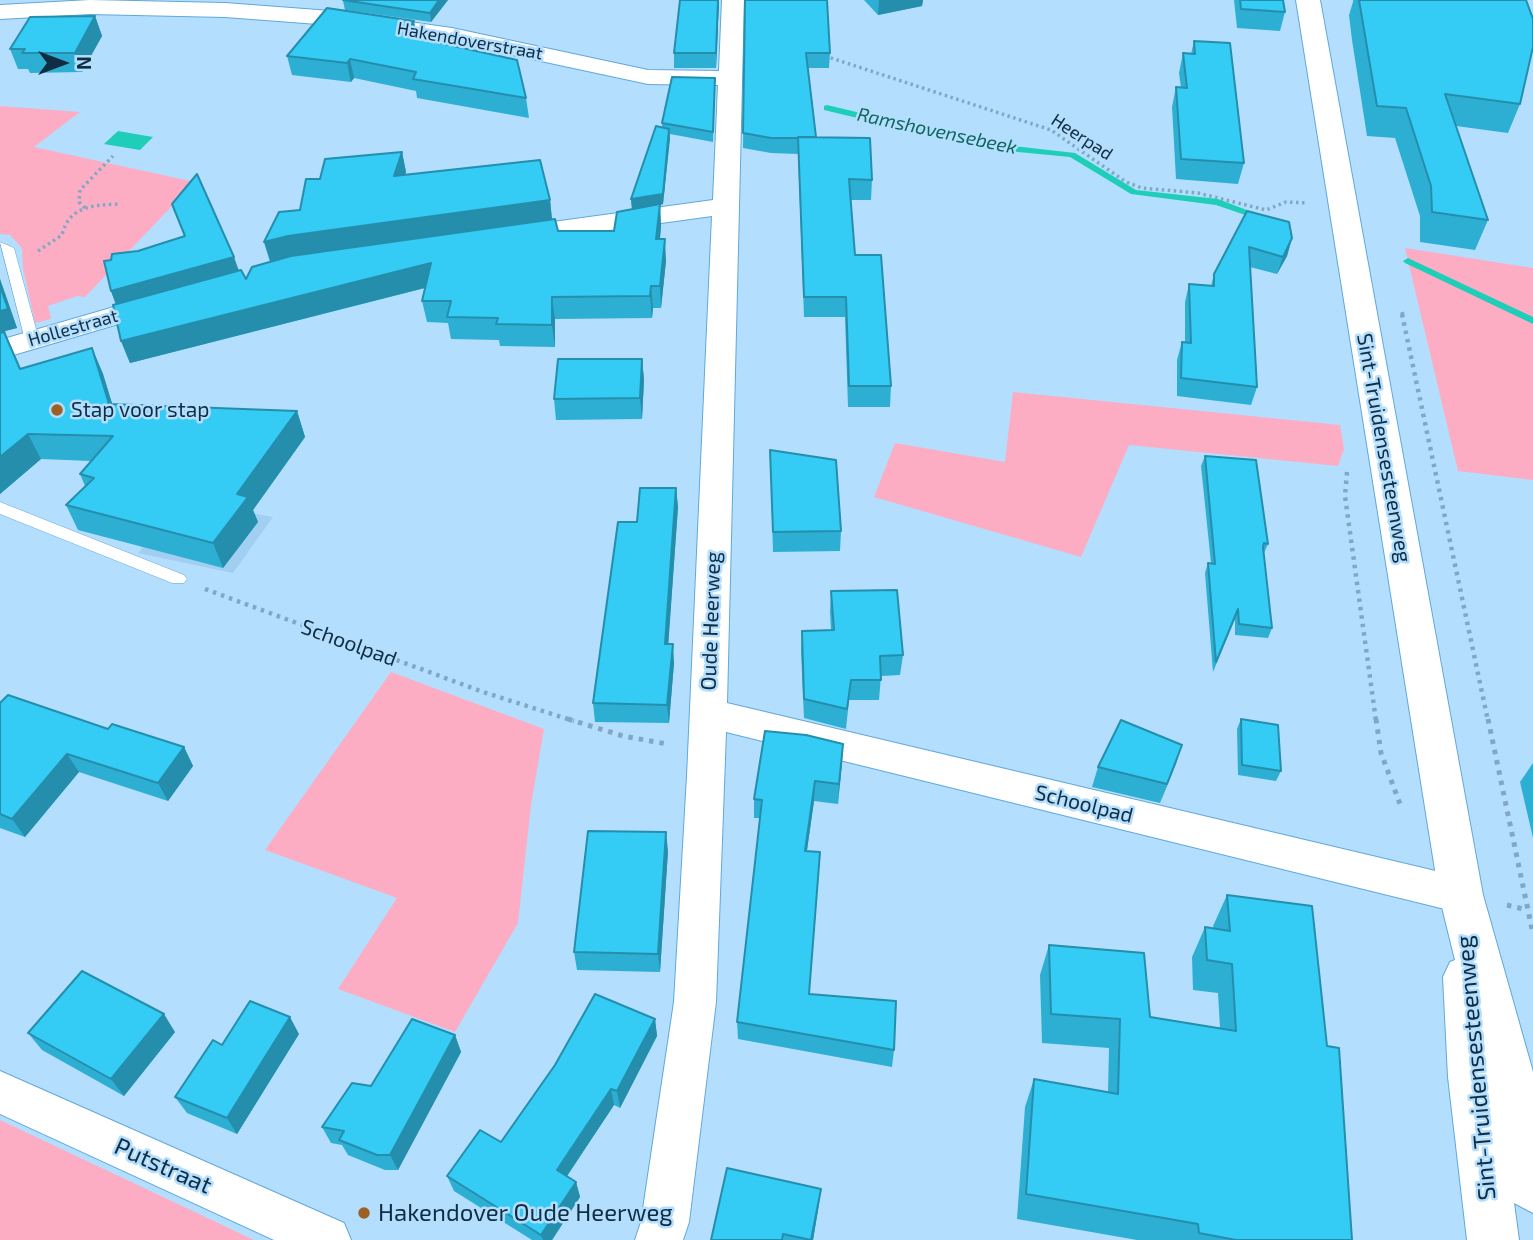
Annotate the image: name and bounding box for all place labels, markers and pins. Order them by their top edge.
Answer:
place label: Stap voor stap [71,397,209,423]
marker: Stap voor stap [49,402,65,418]
place label: Hakendover Oude Heerweg [378,1199,673,1227]
marker: Hakendover Oude Heerweg [356,1205,372,1221]

